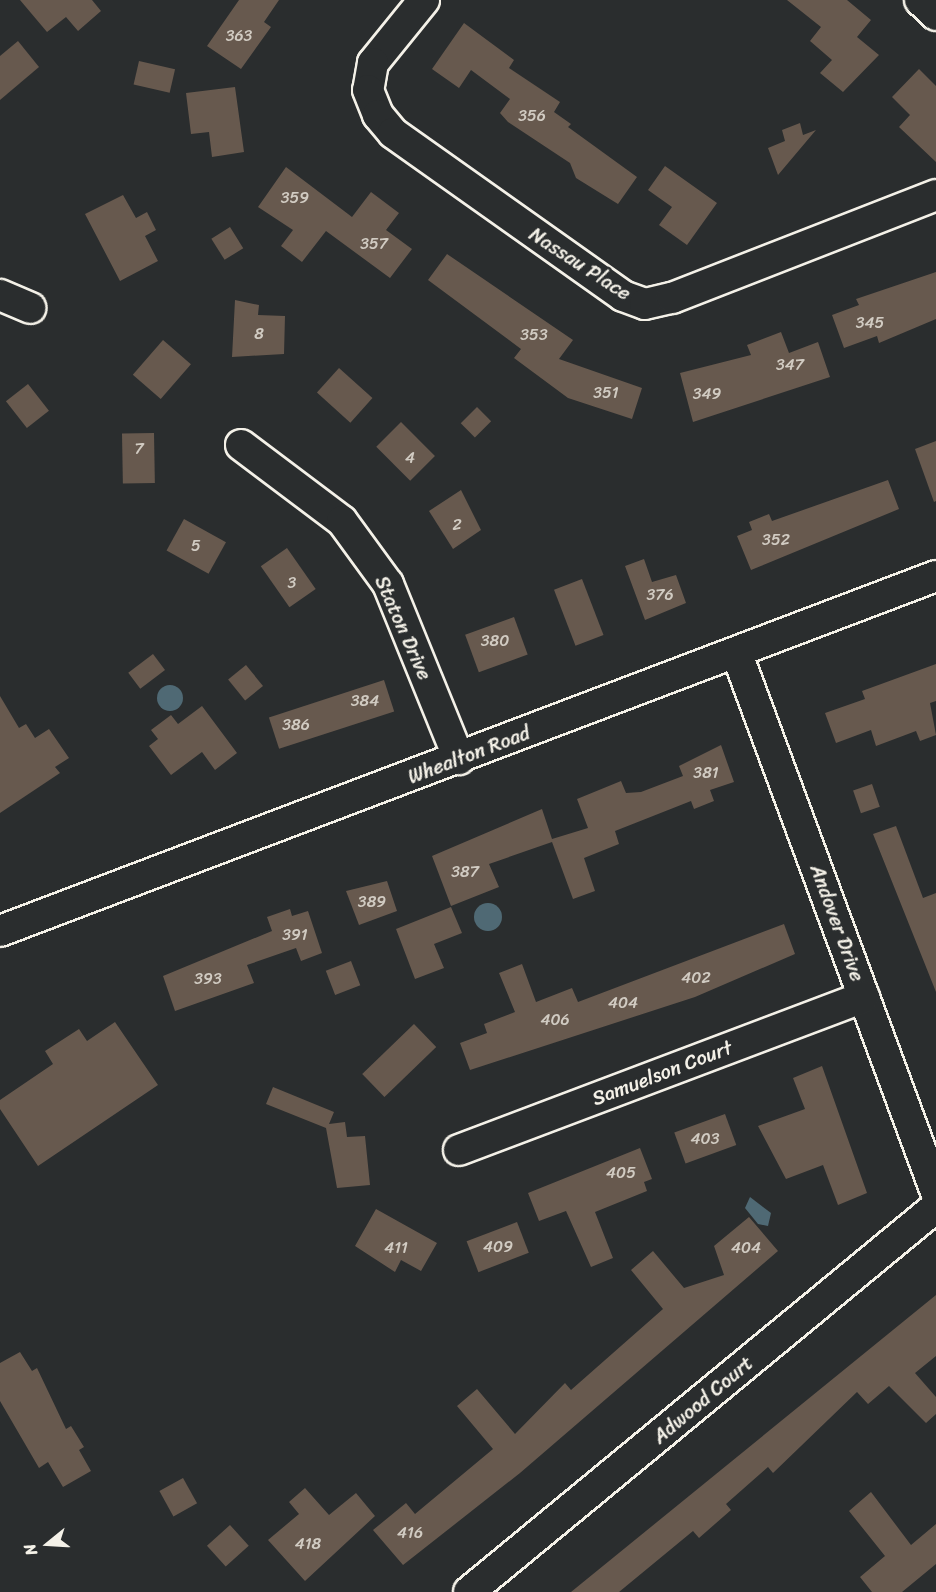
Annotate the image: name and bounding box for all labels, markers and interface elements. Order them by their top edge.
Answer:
house number: 363 [226,26,252,46]
house number: 356 [518,106,546,126]
house number: 359 [281,188,309,208]
street label: Nassau Place [525,222,635,306]
house number: 357 [360,234,388,254]
house number: 345 [856,313,884,333]
house number: 8 [254,324,264,344]
house number: 353 [520,325,548,345]
house number: 347 [776,355,804,375]
house number: 351 [593,383,619,403]
house number: 349 [693,384,721,404]
house number: 7 [134,439,144,459]
house number: 4 [405,448,415,468]
house number: 2 [452,515,462,535]
house number: 352 [762,530,790,550]
house number: 5 [191,536,201,556]
street label: Staton Drive [369,572,437,684]
house number: 3 [288,573,296,593]
house number: 376 [646,585,674,605]
house number: 380 [481,631,509,651]
house number: 384 [351,691,379,711]
house number: 386 [282,715,310,735]
street label: Whealton Road [405,721,533,789]
house number: 381 [693,763,719,783]
street label: Andover Drive [805,861,869,985]
house number: 387 [451,862,479,882]
house number: 389 [358,892,386,912]
house number: 391 [282,925,308,945]
house number: 402 [681,968,711,988]
house number: 393 [194,969,222,989]
house number: 404 [608,993,638,1013]
house number: 406 [540,1010,570,1030]
street label: Samuelson Court [588,1035,736,1111]
house number: 403 [691,1129,719,1149]
house number: 405 [606,1163,636,1183]
house number: 409 [483,1237,513,1257]
house number: 411 [384,1238,408,1258]
house number: 404 [731,1238,761,1258]
street label: Adwood Court [648,1351,758,1449]
north arrow [18,1514,78,1574]
house number: 416 [397,1523,423,1543]
house number: 418 [295,1534,321,1554]
text: N [15,1540,46,1559]

